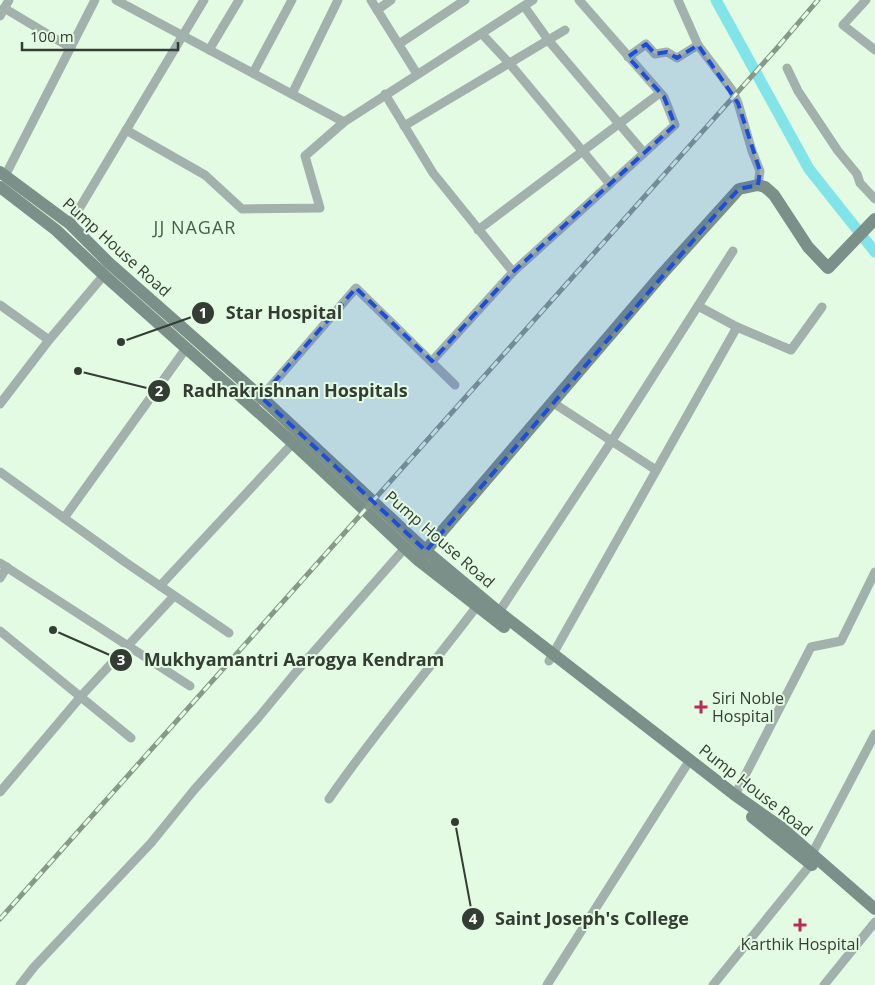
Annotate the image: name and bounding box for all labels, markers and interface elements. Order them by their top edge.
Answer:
scale bar [22,20,179,52]
text: 100 m [30,26,74,46]
street label: Pump House Road [58,193,176,301]
district label: JJ NAGAR [152,215,236,239]
callout: Star Hospital [191,296,352,329]
text: Star Hospital [226,300,342,324]
text: 1 [199,302,207,322]
callout: Radhakrishnan Hospitals [147,375,417,408]
text: Radhakrishnan Hospitals [182,378,408,402]
text: 2 [155,380,164,400]
street label: Pump House Road [381,485,499,593]
callout: Mukhyamantri Aarogya Kendram [108,644,454,677]
text: Mukhyamantri Aarogya Kendram [144,647,444,671]
text: 3 [117,649,125,669]
place label: Siri Noble Hospital [712,687,784,727]
marker: Siri Noble Hospital [694,700,708,714]
street label: Pump House Road [695,739,817,841]
callout: Saint Joseph's College [460,902,699,935]
text: Saint Joseph's College [495,906,689,930]
text: 4 [469,908,478,928]
marker: Karthik Hospital [793,918,807,932]
place label: Karthik Hospital [741,933,859,955]

